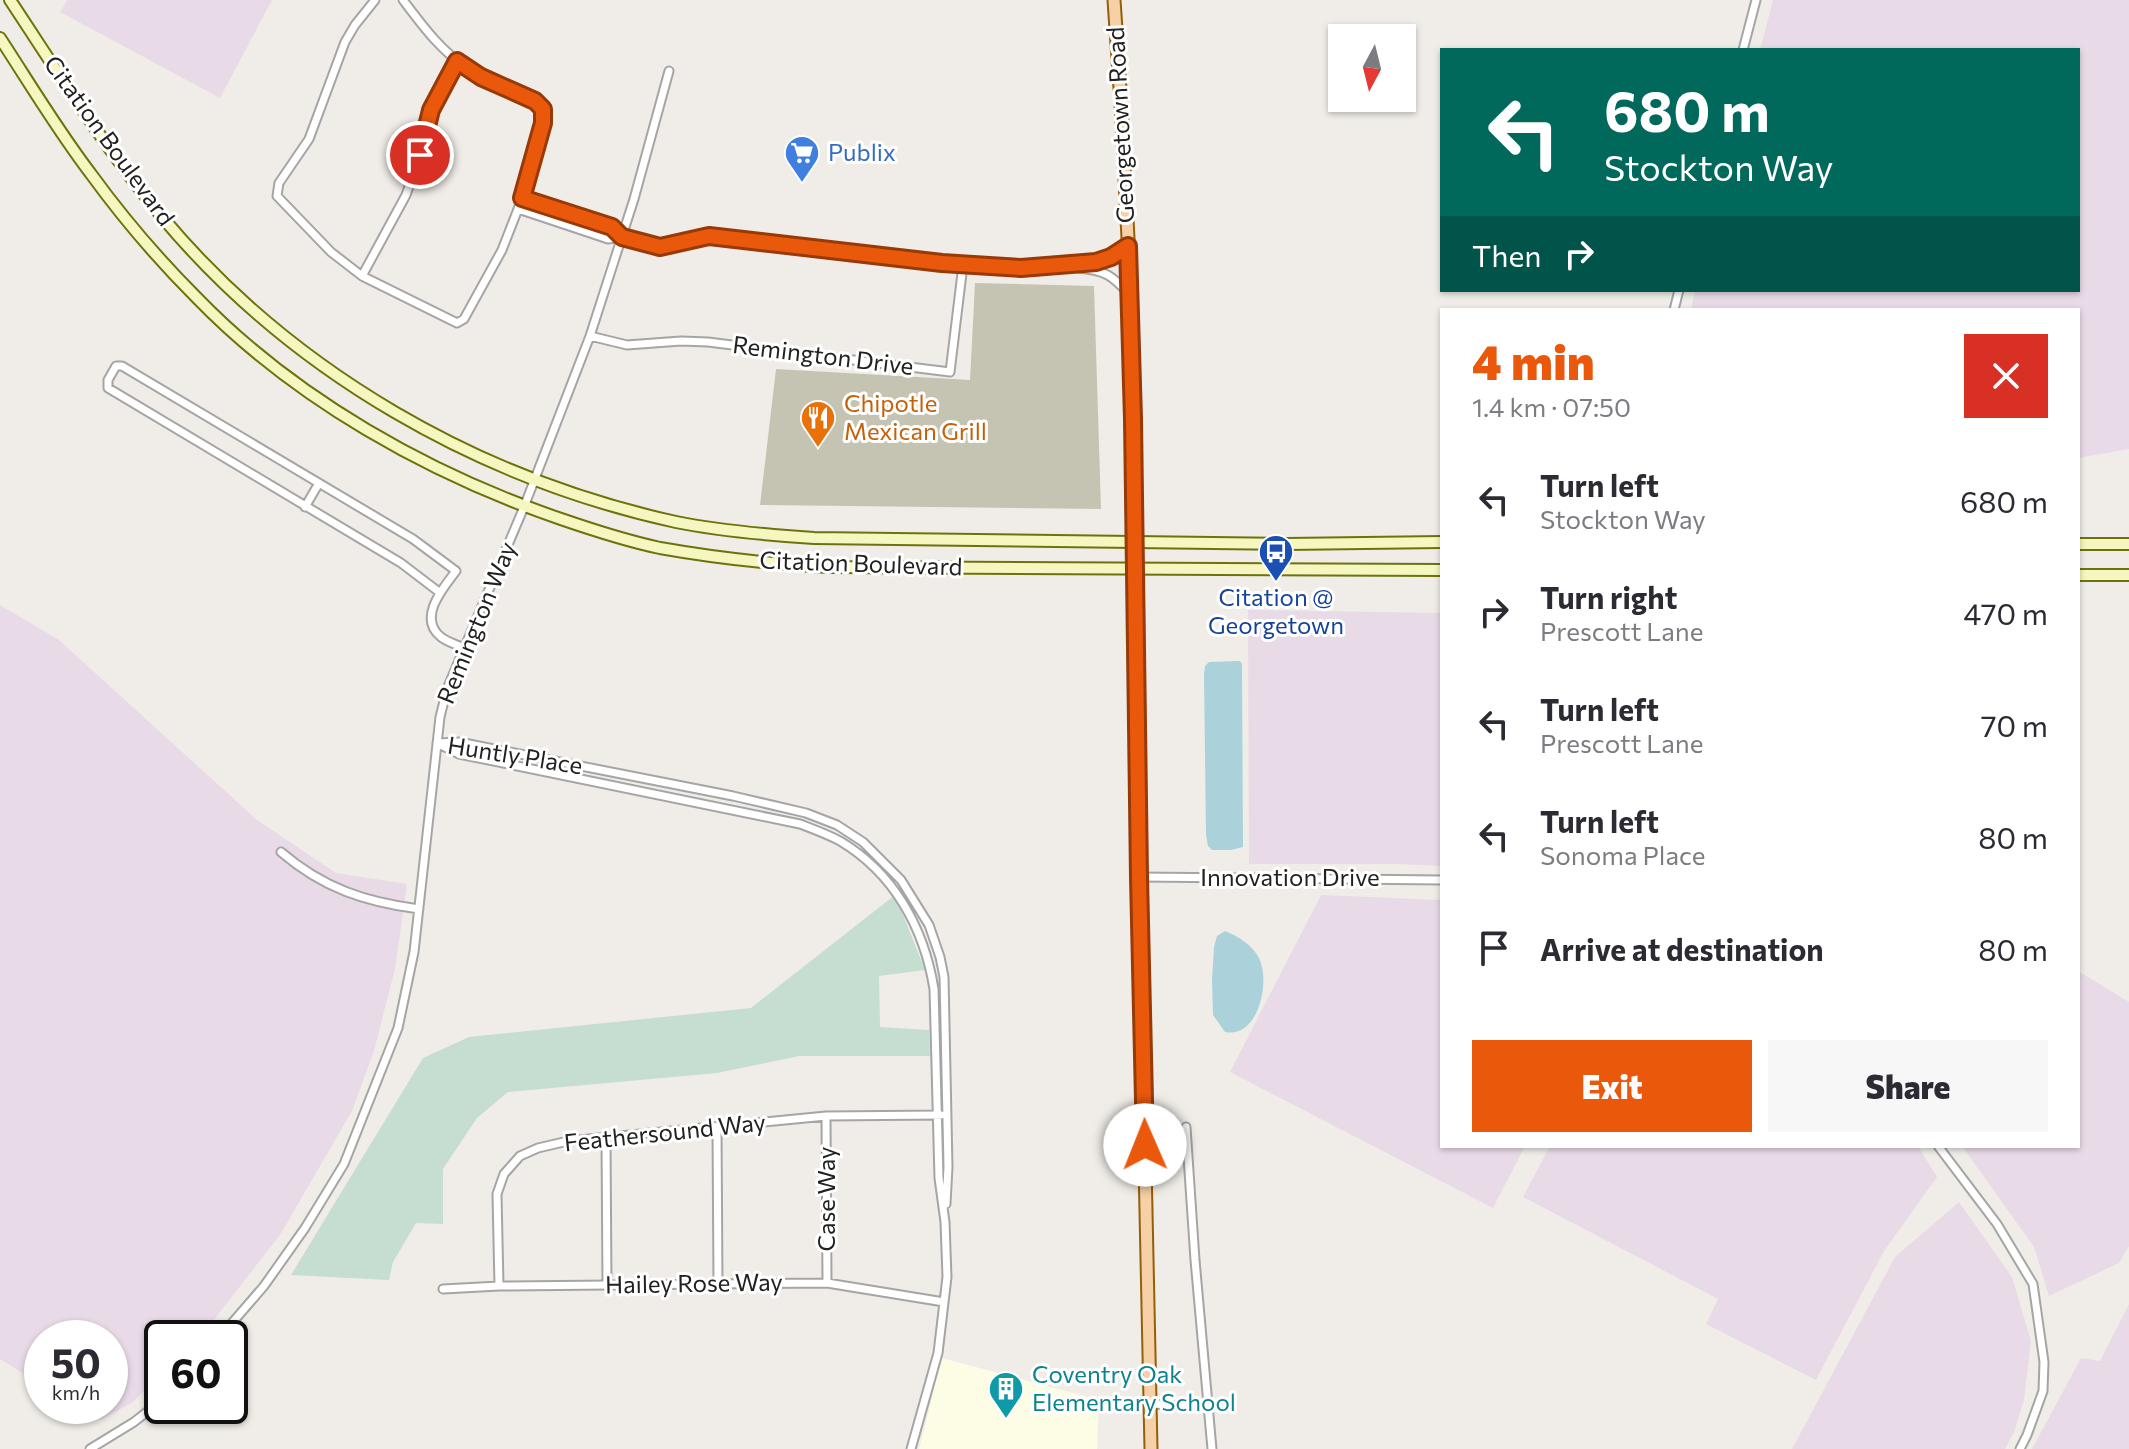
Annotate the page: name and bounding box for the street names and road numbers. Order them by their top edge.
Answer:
street label: Georgetown Road [1100,26,1139,224]
street label: Citation Boulevard [39,49,182,231]
street label: Remington Drive [731,329,915,380]
street label: Remington Way [430,537,521,708]
street label: Citation Boulevard [759,544,963,581]
street label: Huntly Place [446,730,585,780]
street label: Innovation Drive [1200,862,1380,891]
street label: Feathersound Way [563,1106,767,1157]
street label: Case Way [811,1146,840,1252]
street label: Hailey Rose Way [605,1266,783,1299]

